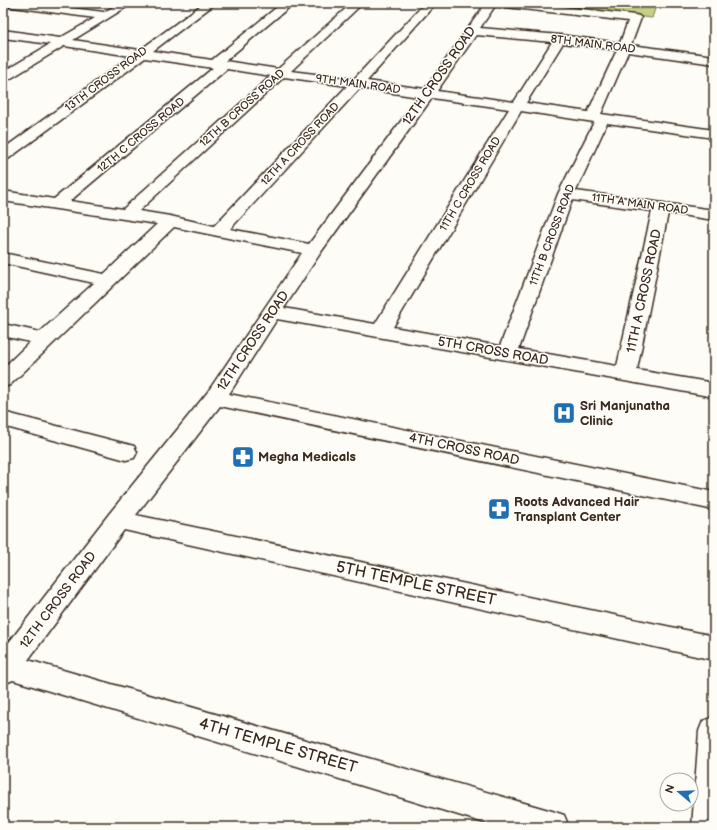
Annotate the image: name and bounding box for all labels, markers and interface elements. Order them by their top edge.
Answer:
street label: 12TH CROSS ROAD [399,23,479,129]
street label: 8TH MAIN ROAD [550,32,636,56]
street label: 13TH CROSS ROAD [62,44,150,114]
street label: 12TH B CROSS ROAD [197,66,287,150]
street label: 9TH MAIN ROAD [315,72,401,96]
street label: 12TH C CROSS ROAD [95,95,187,175]
street label: 12TH A CROSS ROAD [258,100,342,188]
street label: 11TH C CROSS ROAD [437,134,503,234]
street label: 11TH B CROSS ROAD [527,182,577,288]
street label: 11TH A MAIN ROAD [591,191,689,217]
street label: 11TH A CROSS ROAD [623,228,665,354]
street label: 12TH CROSS ROAD [214,288,292,394]
street label: 5TH CROSS ROAD [436,333,550,369]
place label: Sri Manjunatha Clinic [580,398,670,429]
hospital icon: Sri Manjunatha Clinic [551,400,577,426]
street label: 4TH CROSS ROAD [407,429,521,469]
pharmacy icon: Megha Medicals [230,444,256,470]
place label: Megha Medicals [258,449,356,465]
place label: Roots Advanced Hair Transplant Center [514,494,640,525]
pharmacy icon: Roots Advanced Hair Transplant Center [486,496,512,522]
street label: 12TH CROSS ROAD [16,548,100,652]
street label: 5TH TEMPLE STREET [334,558,498,610]
street label: 4TH TEMPLE STREET [197,714,360,778]
north arrow [659,772,699,812]
text: N [663,783,678,795]

